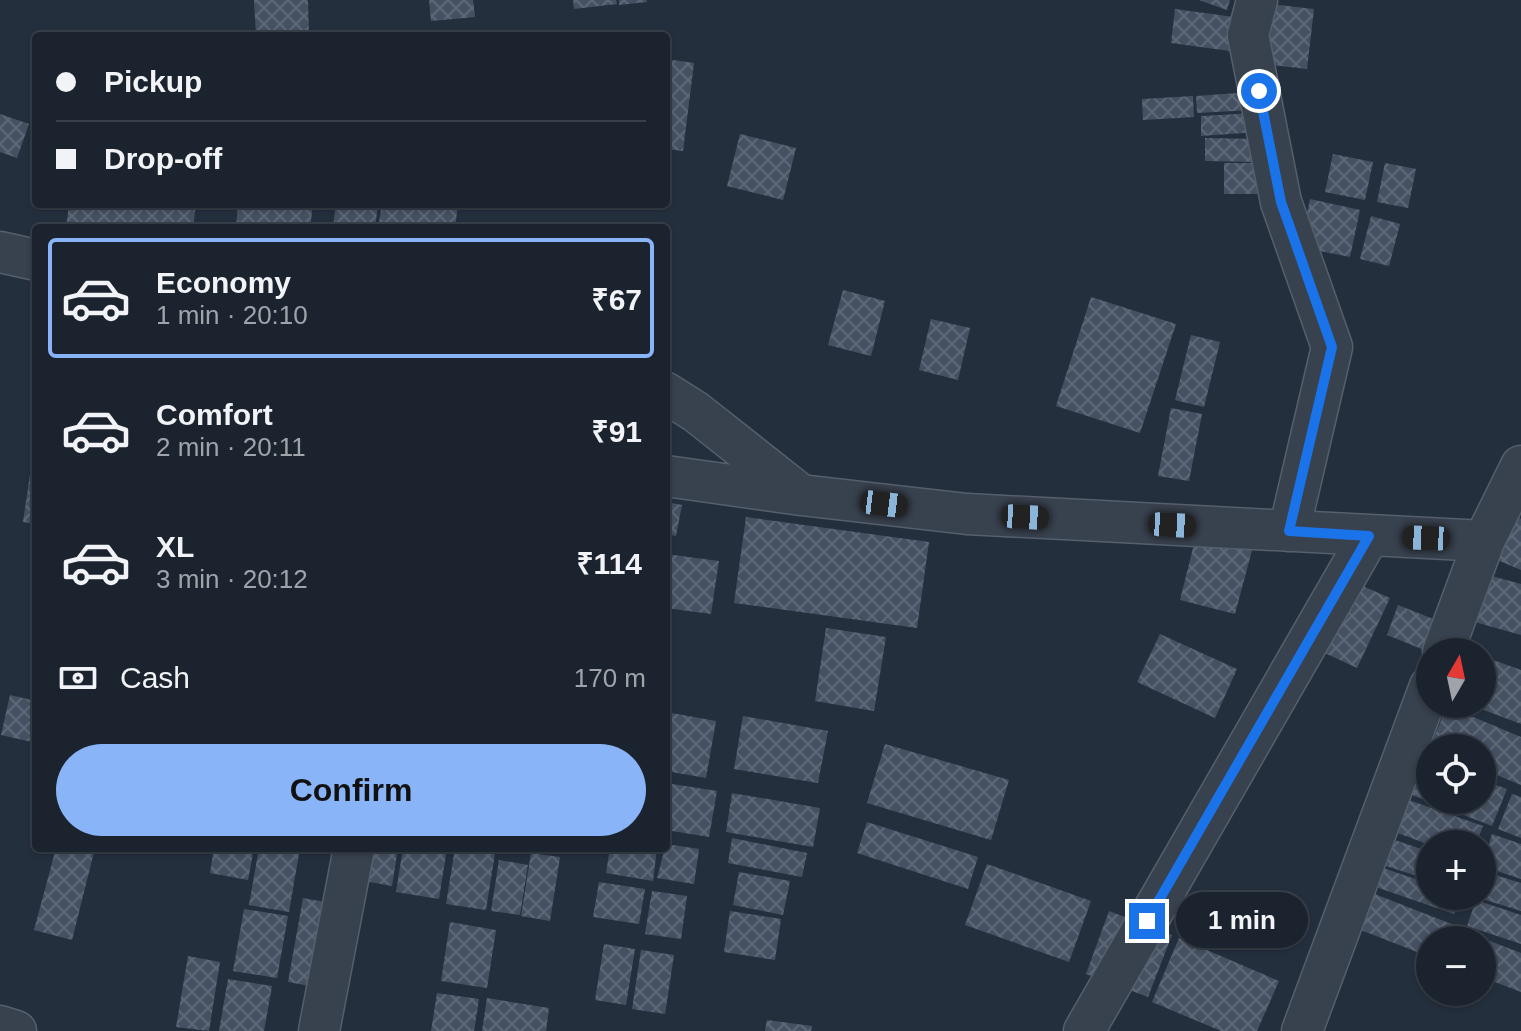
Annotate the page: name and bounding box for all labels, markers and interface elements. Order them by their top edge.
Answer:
text: Pickup [104,65,202,98]
route start [1241,73,1277,109]
text: Drop-off [104,142,222,175]
icon: car [60,262,132,334]
text: Economy [156,266,291,299]
text: ₹67 [591,283,642,316]
text: 1 min · 20:10 [156,300,308,330]
icon: car [60,394,132,466]
text: Comfort [156,398,273,431]
text: ₹91 [591,415,642,448]
text: 2 min · 20:11 [156,432,306,462]
car [859,489,909,519]
car [1000,504,1050,530]
car [1147,512,1197,538]
car [1402,525,1450,551]
icon: car [60,526,132,598]
text: XL [156,530,194,563]
text: ₹114 [576,547,642,580]
text: 3 min · 20:12 [156,564,308,594]
north arrow [1416,638,1496,718]
map controls [1416,638,1496,1006]
icon: cash [56,656,100,700]
text: Cash [120,661,190,694]
text: 170 m [574,663,646,693]
button: locate [1416,734,1496,814]
button: Confirm [56,744,646,836]
button: + [1416,830,1496,910]
callout: 1 min [1175,893,1307,949]
route end [1129,903,1165,939]
text: 1 min [1208,905,1276,935]
button: − [1416,926,1496,1006]

